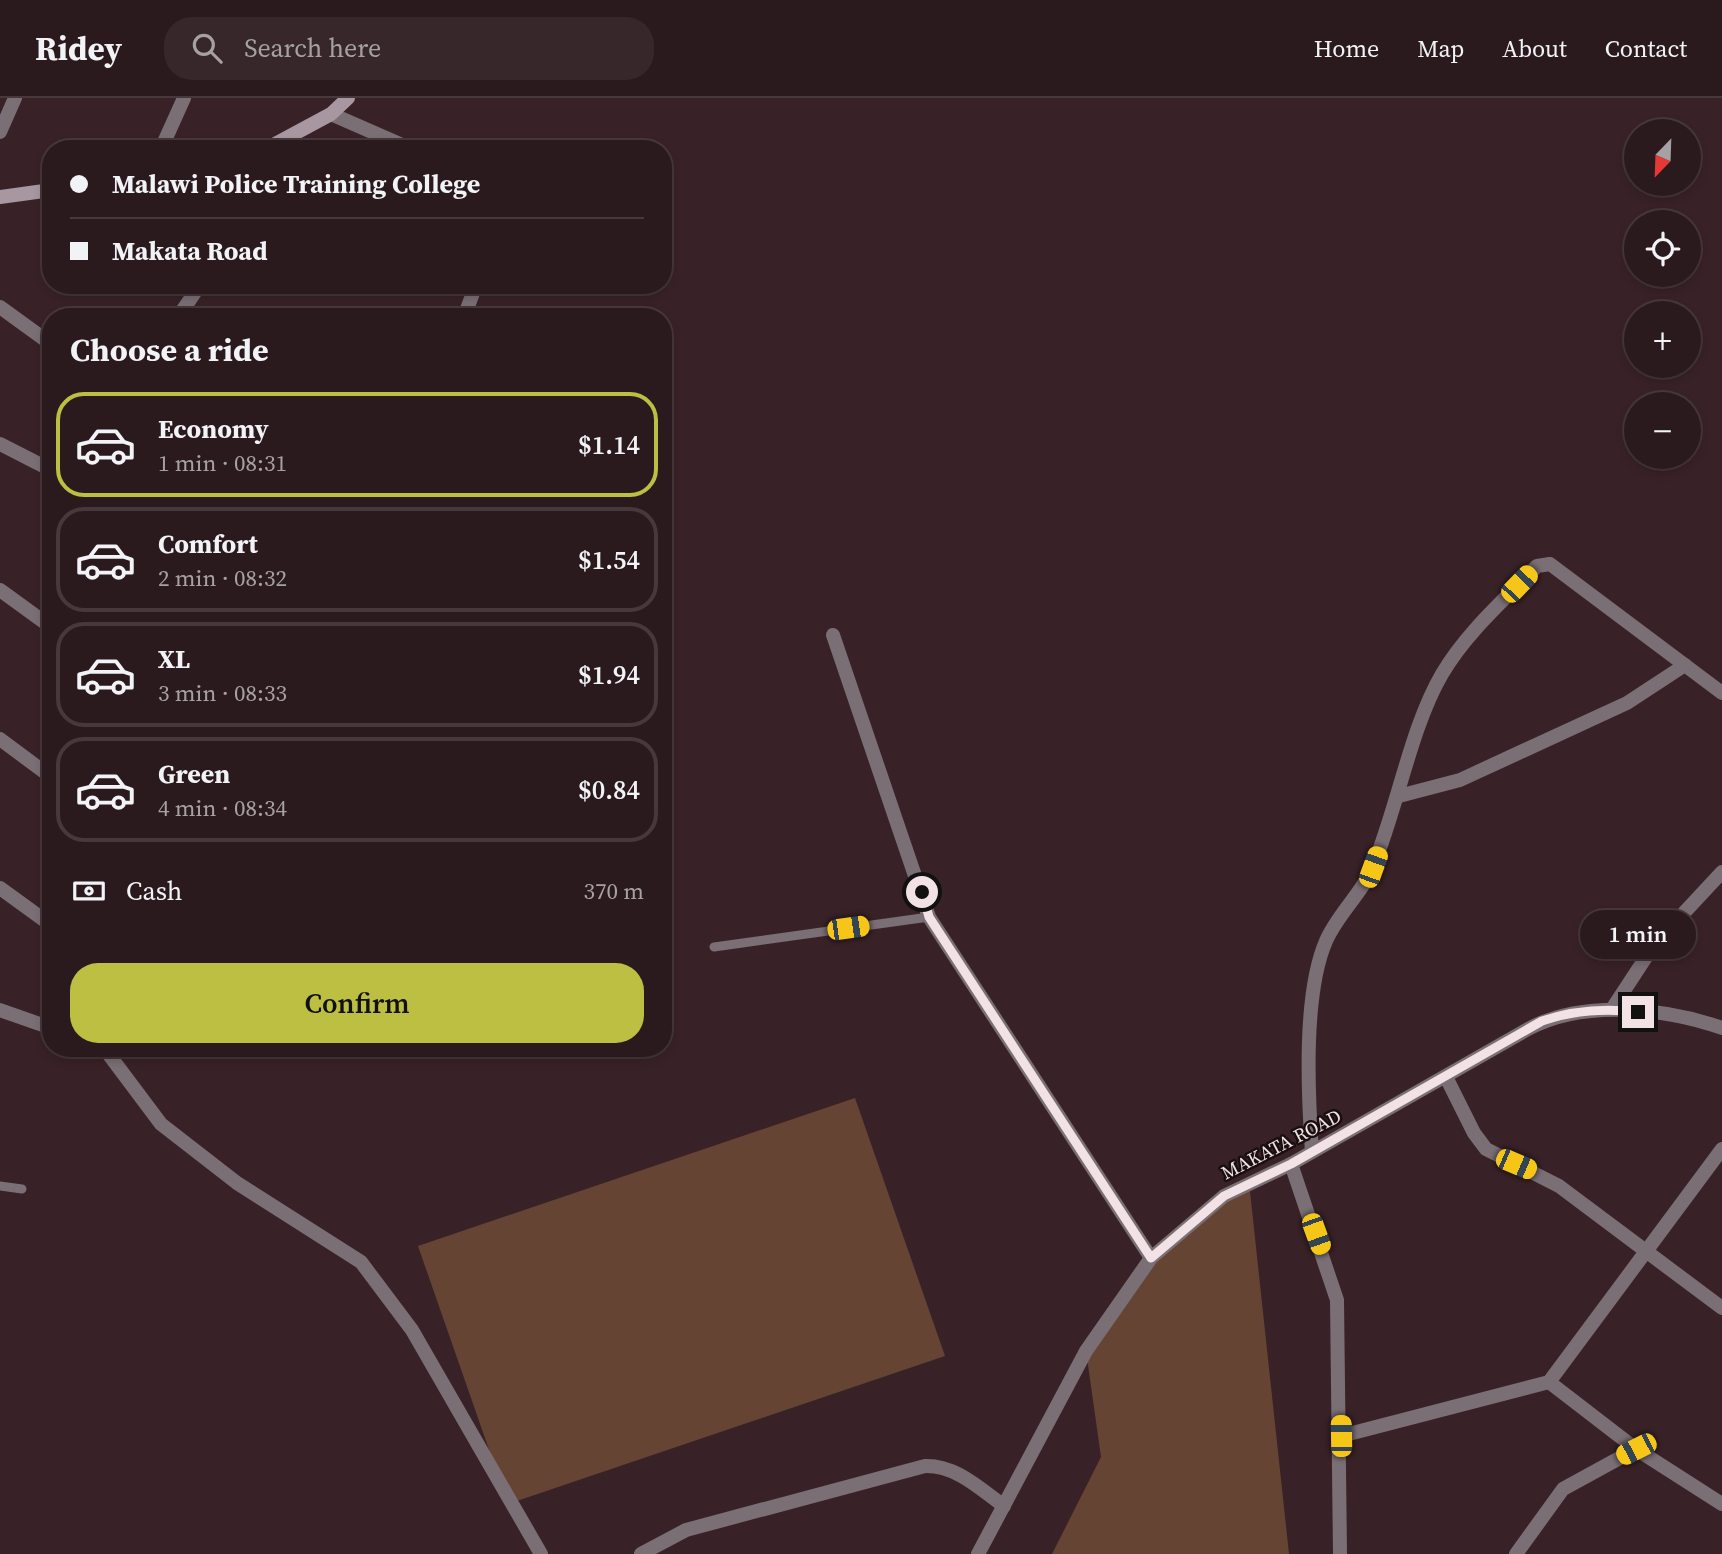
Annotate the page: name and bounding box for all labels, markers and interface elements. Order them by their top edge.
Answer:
search box [164,17,654,80]
text: Ridey [35,26,122,71]
icon: search [188,29,226,67]
text: Search here [244,30,381,66]
text: Home [1314,32,1379,65]
text: Map [1417,32,1464,65]
text: About [1502,32,1567,65]
text: Contact [1605,32,1687,65]
north arrow [1624,119,1701,196]
map controls [1624,119,1701,469]
text: Malawi Police Training College [112,166,480,202]
button: locate [1624,210,1701,287]
text: Makata Road [112,233,268,269]
button: + [1624,301,1701,378]
text: Choose a ride [70,328,269,372]
button: − [1624,392,1701,469]
text: Economy [158,411,269,447]
icon: car [74,413,137,476]
text: $1.14 [578,427,640,463]
text: 1 min · 08:31 [158,447,287,479]
text: Comfort [158,526,258,562]
icon: car [74,528,137,591]
text: $1.54 [578,542,640,578]
text: 2 min · 08:32 [158,562,287,594]
car [1497,562,1542,606]
text: XL [158,641,190,677]
icon: car [74,643,137,706]
text: $1.94 [578,657,640,693]
text: 3 min · 08:33 [158,677,287,709]
text: Green [158,756,230,792]
icon: car [74,758,137,821]
text: $0.84 [578,772,640,808]
text: 4 min · 08:34 [158,792,287,824]
car [1356,844,1391,890]
icon: cash [70,872,108,910]
text: Cash [126,873,182,909]
text: 370 m [583,875,644,907]
route start [906,876,938,908]
callout: 1 min [1580,911,1696,960]
car [826,915,871,941]
text: 1 min [1608,918,1668,950]
button: Confirm [70,963,644,1043]
route end [1622,996,1654,1028]
street label: MAKATA ROAD [1216,1103,1346,1185]
car [1493,1146,1540,1182]
car [1299,1211,1334,1257]
car [1331,1415,1352,1457]
car [1613,1430,1660,1468]

